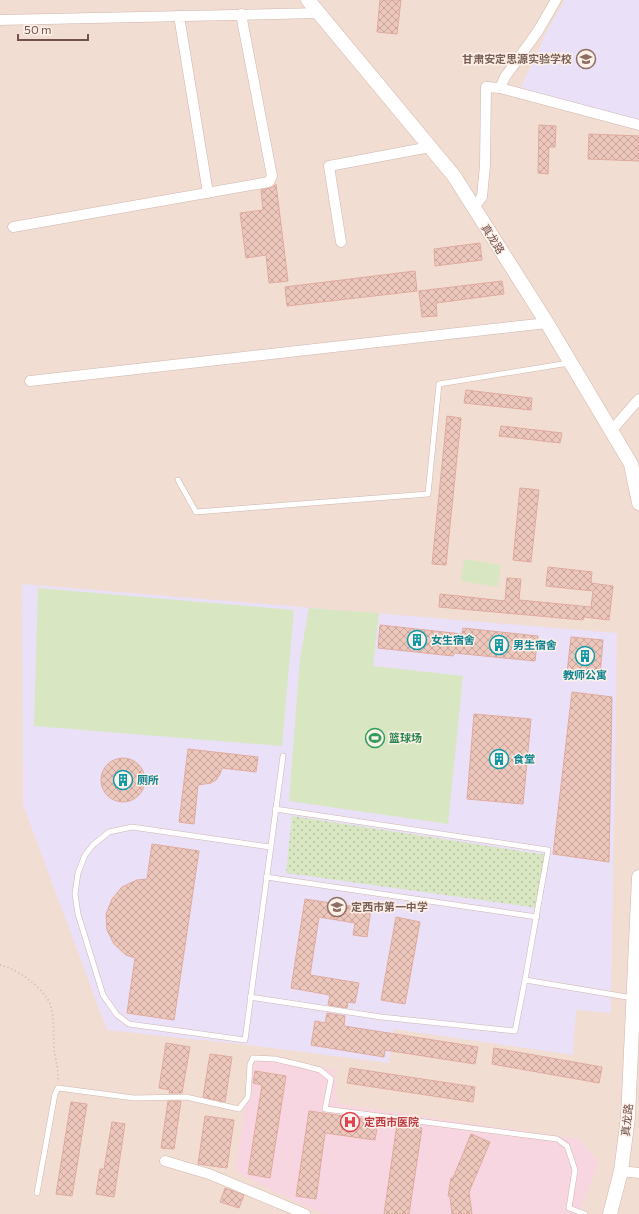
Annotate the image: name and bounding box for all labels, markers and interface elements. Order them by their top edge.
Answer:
scale bar [18,16,88,42]
text: 50 m [24,22,52,36]
school or university icon: 甘肃安定思源实验学校 [575,48,597,70]
place label: 甘肃安定思源实验学校 [462,52,572,65]
street label: 真龙路 [479,221,508,256]
building icon: 女生宿舍 [406,629,428,651]
place label: 女生宿舍 [431,633,475,646]
building icon: 男生宿舍 [488,634,510,656]
place label: 男生宿舍 [513,638,557,651]
building icon: 教师公寓 [574,645,596,667]
place label: 教师公寓 [563,668,607,681]
sports icon: 篮球场 [364,727,386,749]
place label: 篮球场 [389,731,422,744]
building icon: 食堂 [488,748,510,770]
place label: 食堂 [513,752,535,765]
building icon: 厕所 [112,769,134,791]
place label: 厕所 [137,773,159,786]
school or university icon: 定西市第一中学 [326,896,348,918]
place label: 定西市第一中学 [351,900,428,913]
street label: 真龙路 [618,1103,635,1137]
hospital icon: 定西市医院 [339,1111,361,1133]
place label: 定西市医院 [364,1115,419,1128]

